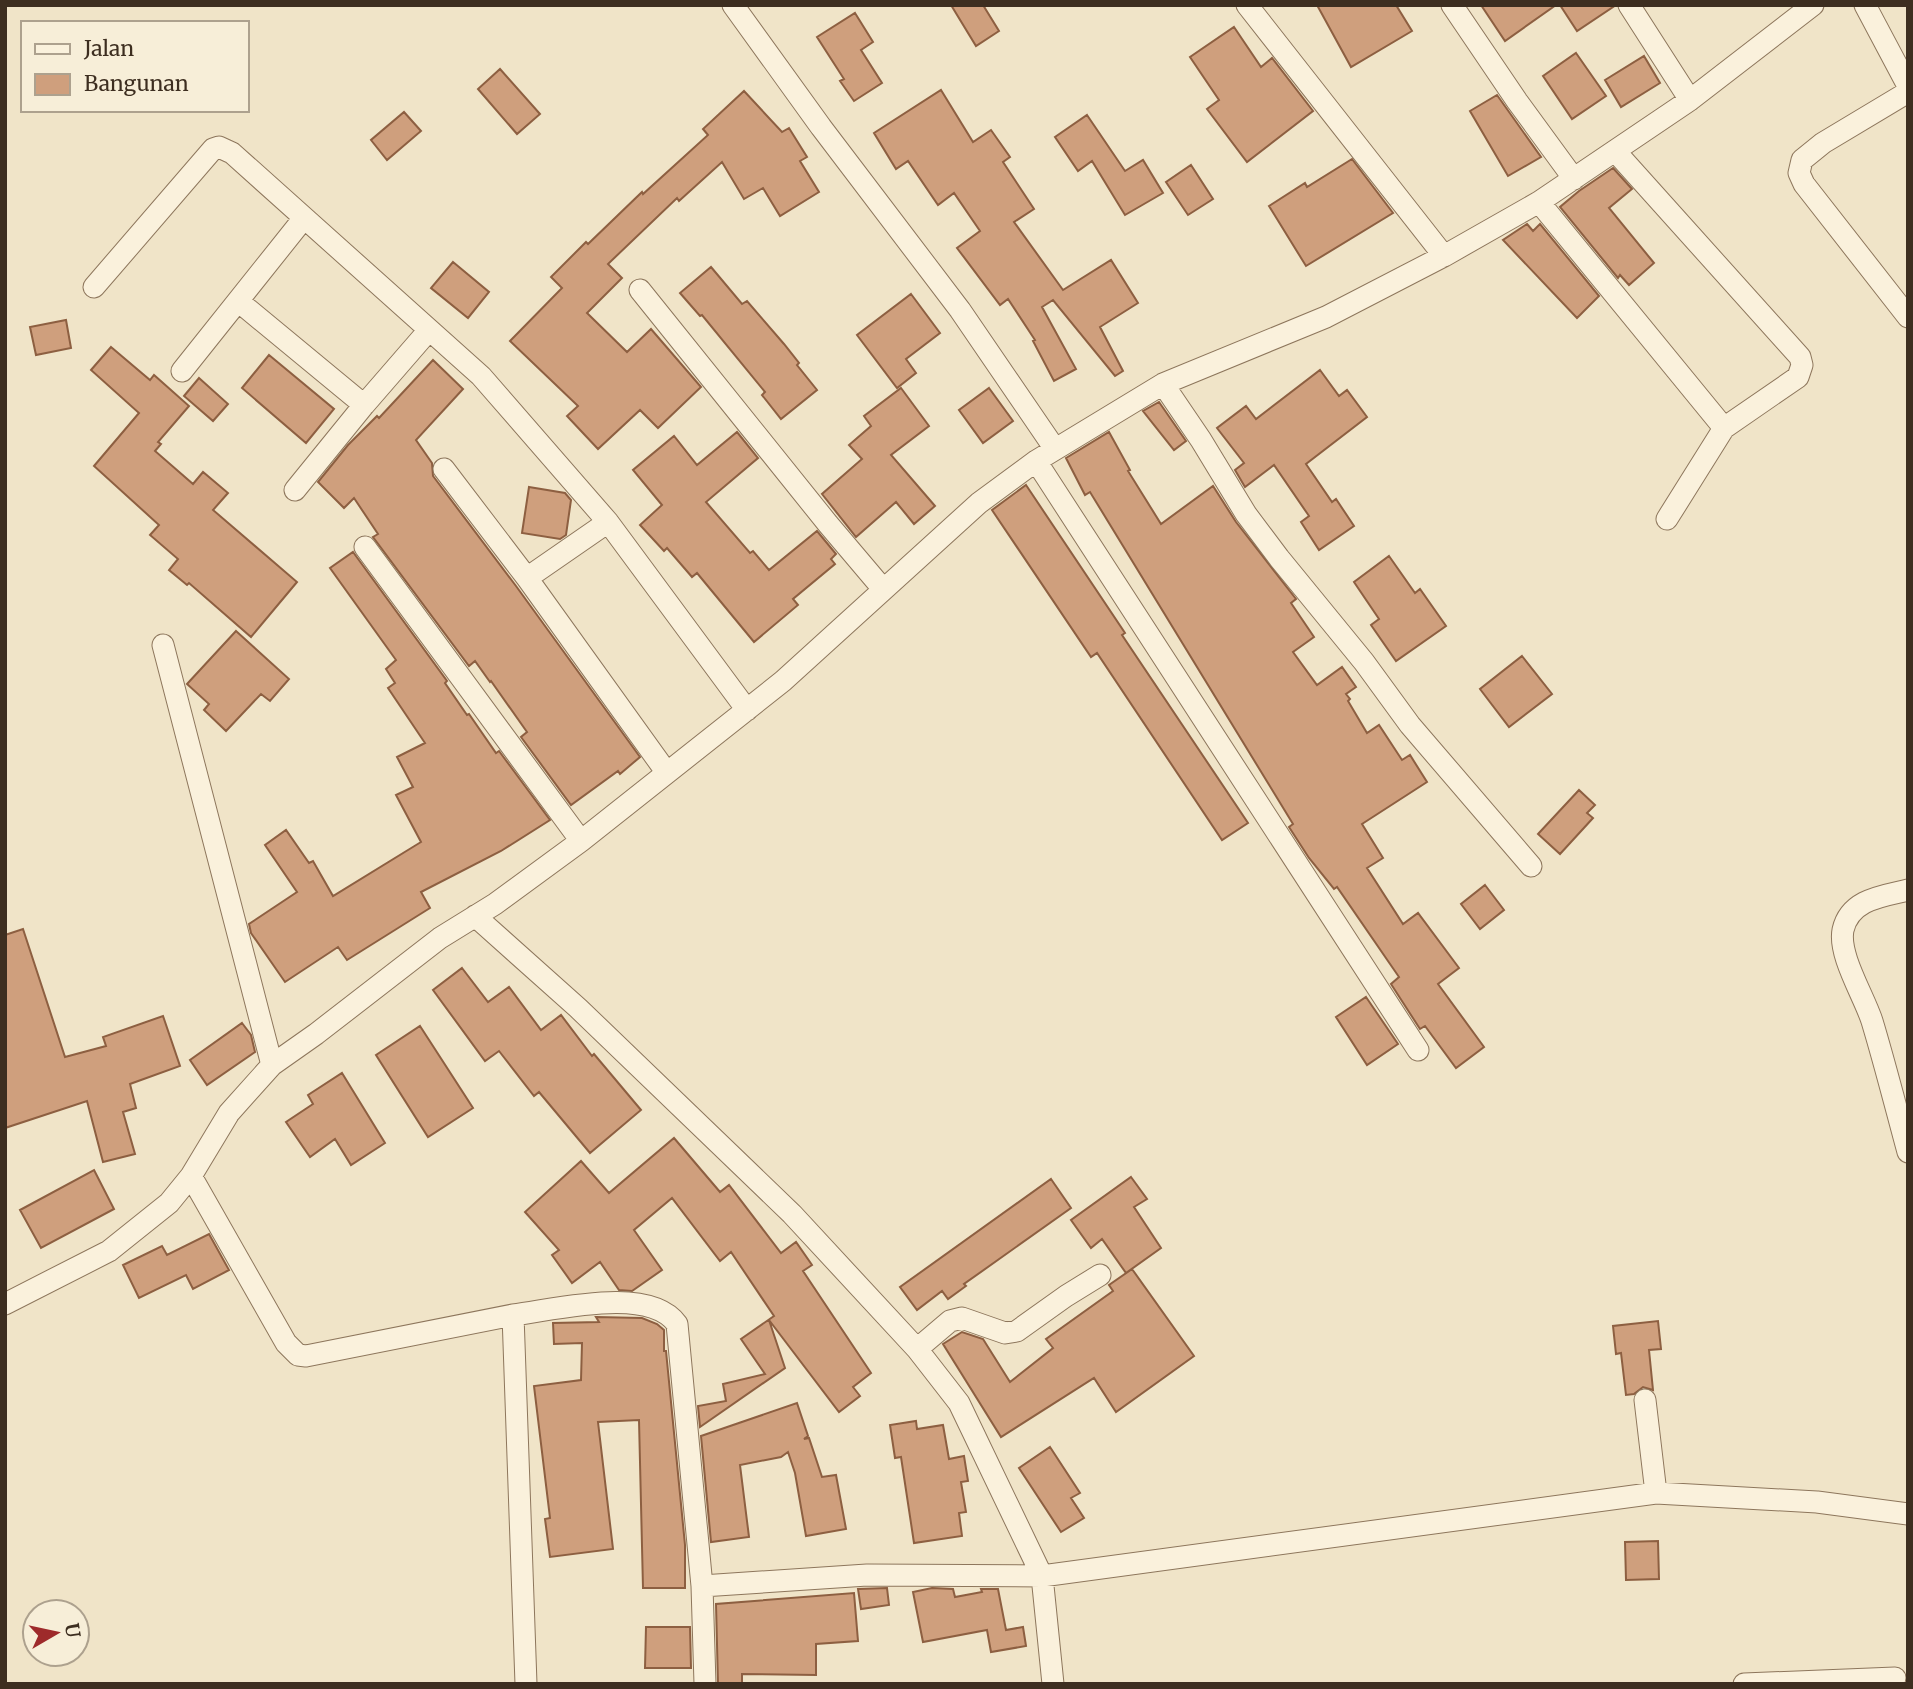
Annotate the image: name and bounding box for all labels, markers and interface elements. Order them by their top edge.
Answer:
legend [21,21,248,112]
text: Jalan [83,35,134,62]
text: Bangunan [84,70,189,97]
north arrow [21,1598,91,1668]
text: U [60,1621,86,1639]

